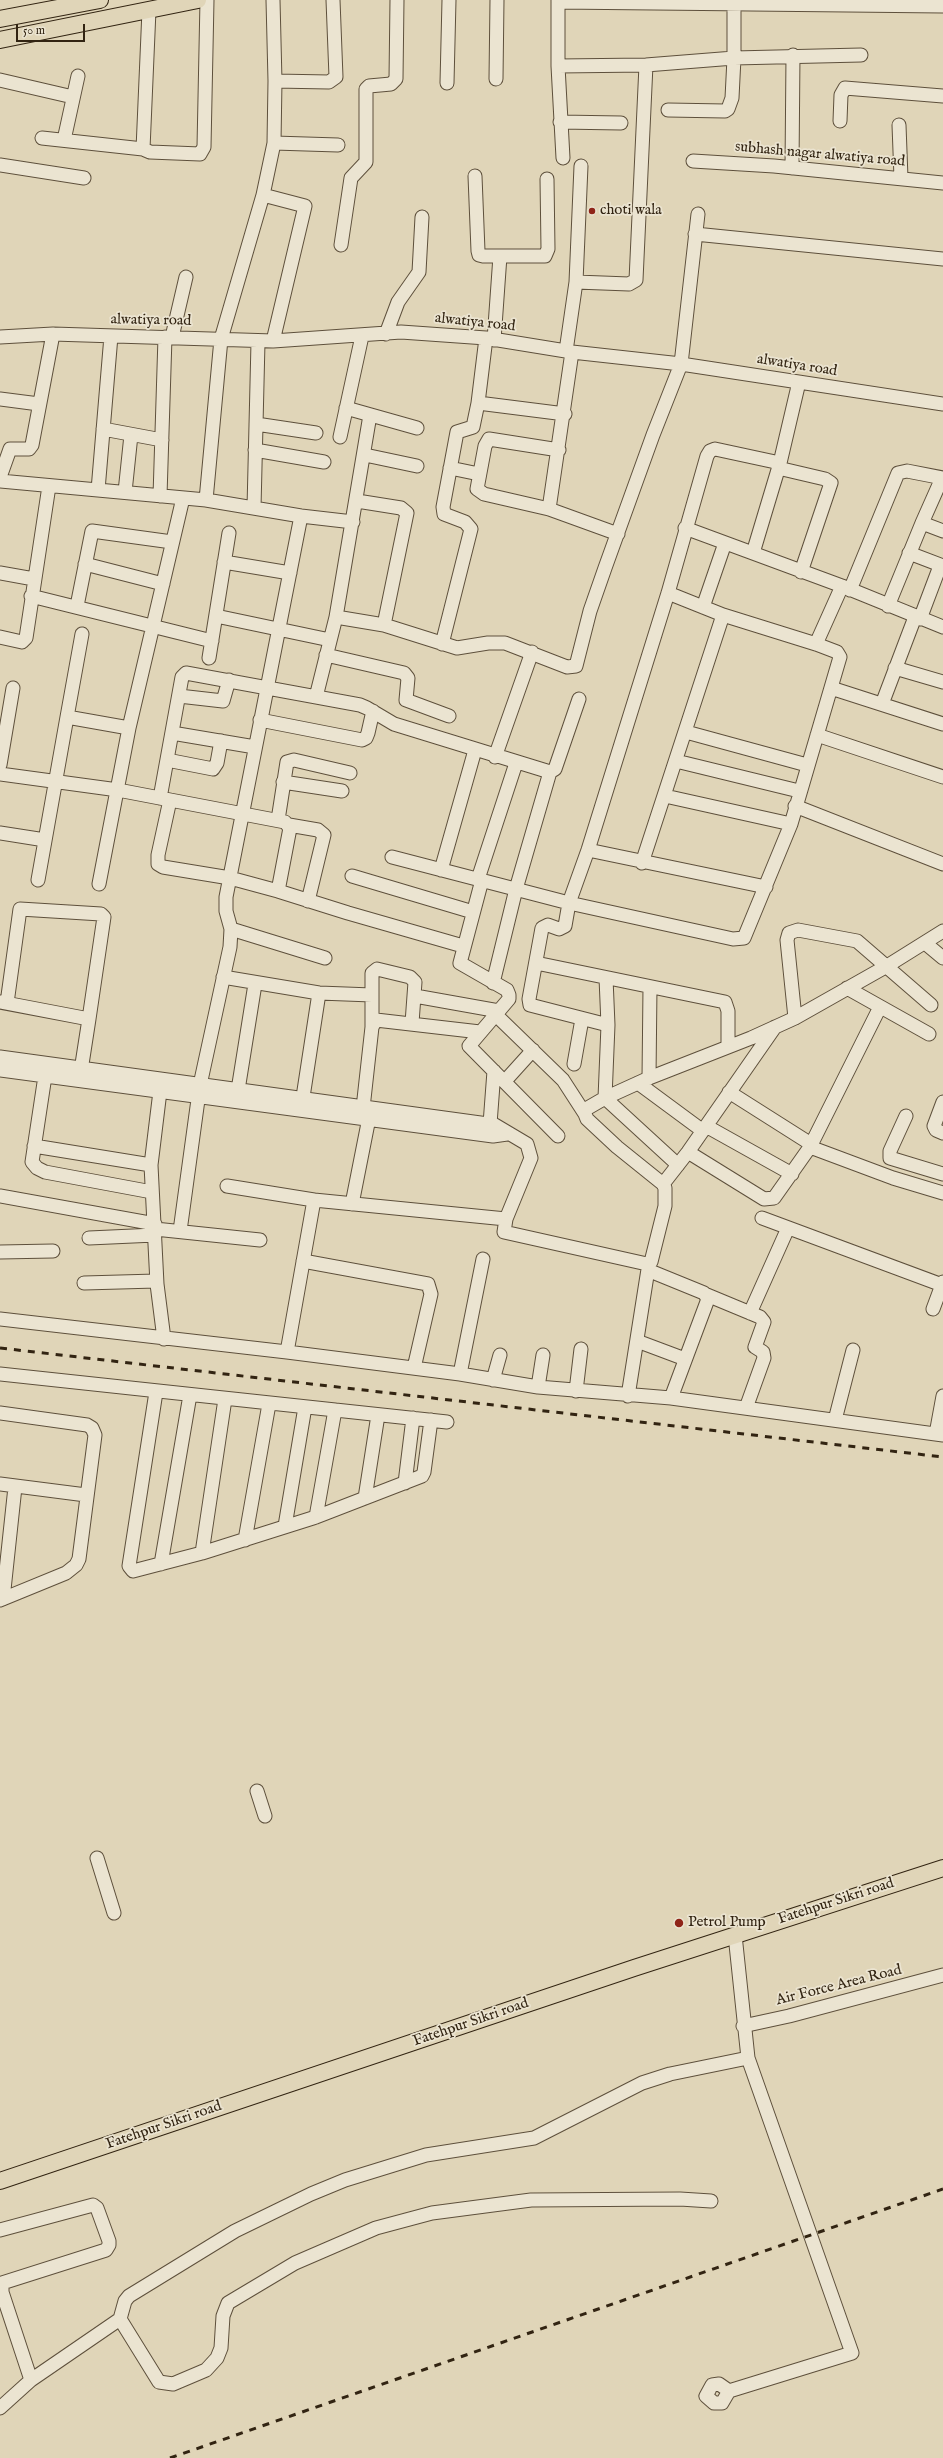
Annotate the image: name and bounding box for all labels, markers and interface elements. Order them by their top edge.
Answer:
scale bar [18,16,87,42]
text: 50 m [23,23,45,38]
street label: subhash nagar alwatiya road [734,139,906,171]
place label: choti wala [600,202,662,220]
marker: choti wala [587,206,597,216]
street label: alwatiya road [434,310,516,336]
street label: alwatiya road [110,311,192,331]
street label: alwatiya road [756,351,838,381]
street label: Fatehpur Sikri road [776,1875,896,1929]
place label: Petrol Pump [688,1914,766,1932]
marker: Petrol Pump [673,1917,685,1929]
street label: Air Force Area Road [774,1962,904,2010]
street label: Fatehpur Sikri road [411,1995,531,2051]
street label: Fatehpur Sikri road [104,2098,224,2154]

